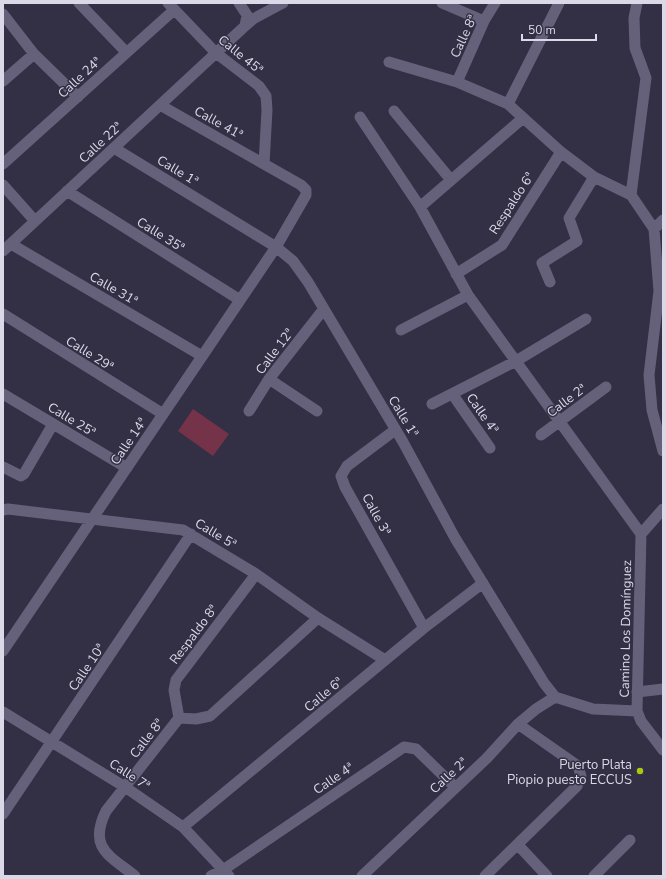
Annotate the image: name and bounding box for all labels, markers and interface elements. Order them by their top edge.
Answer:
street label: Calle 8ª [446,12,482,61]
scale bar [522,16,596,42]
text: 50 m [528,22,556,38]
street label: Calle 45ª [214,31,267,79]
street label: Calle 24ª [54,53,105,102]
street label: Calle 41ª [191,102,246,144]
street label: Calle 22ª [75,118,126,167]
street label: Calle 1ª [153,151,202,190]
street label: Respaldo 6ª [485,169,538,238]
street label: Calle 35ª [133,213,188,257]
street label: Calle 31ª [86,268,141,310]
street label: Calle 12ª [252,325,298,378]
street label: Calle 29ª [62,332,117,376]
street label: Calle 2ª [543,380,590,422]
street label: Calle 4ª [462,390,503,437]
street label: Calle 1ª [384,392,423,441]
street label: Calle 25ª [44,398,99,441]
street label: Calle 14ª [107,414,151,469]
street label: Calle 3ª [357,490,395,539]
street label: Calle 5ª [191,514,240,553]
street label: Camino Los Domínguez [616,560,636,698]
street label: Respaldo 8ª [165,601,222,668]
street label: Calle 10ª [65,640,109,695]
street label: Calle 6ª [300,673,347,716]
street label: Calle 8ª [126,715,168,762]
street label: Calle 2ª [426,754,471,798]
street label: Calle 7ª [106,755,153,795]
place label: Puerto Plata Piopio puesto ECCUS [507,756,632,789]
street label: Calle 4ª [310,759,357,799]
marker: Puerto Plata Piopio puesto ECCUS [635,766,645,776]

